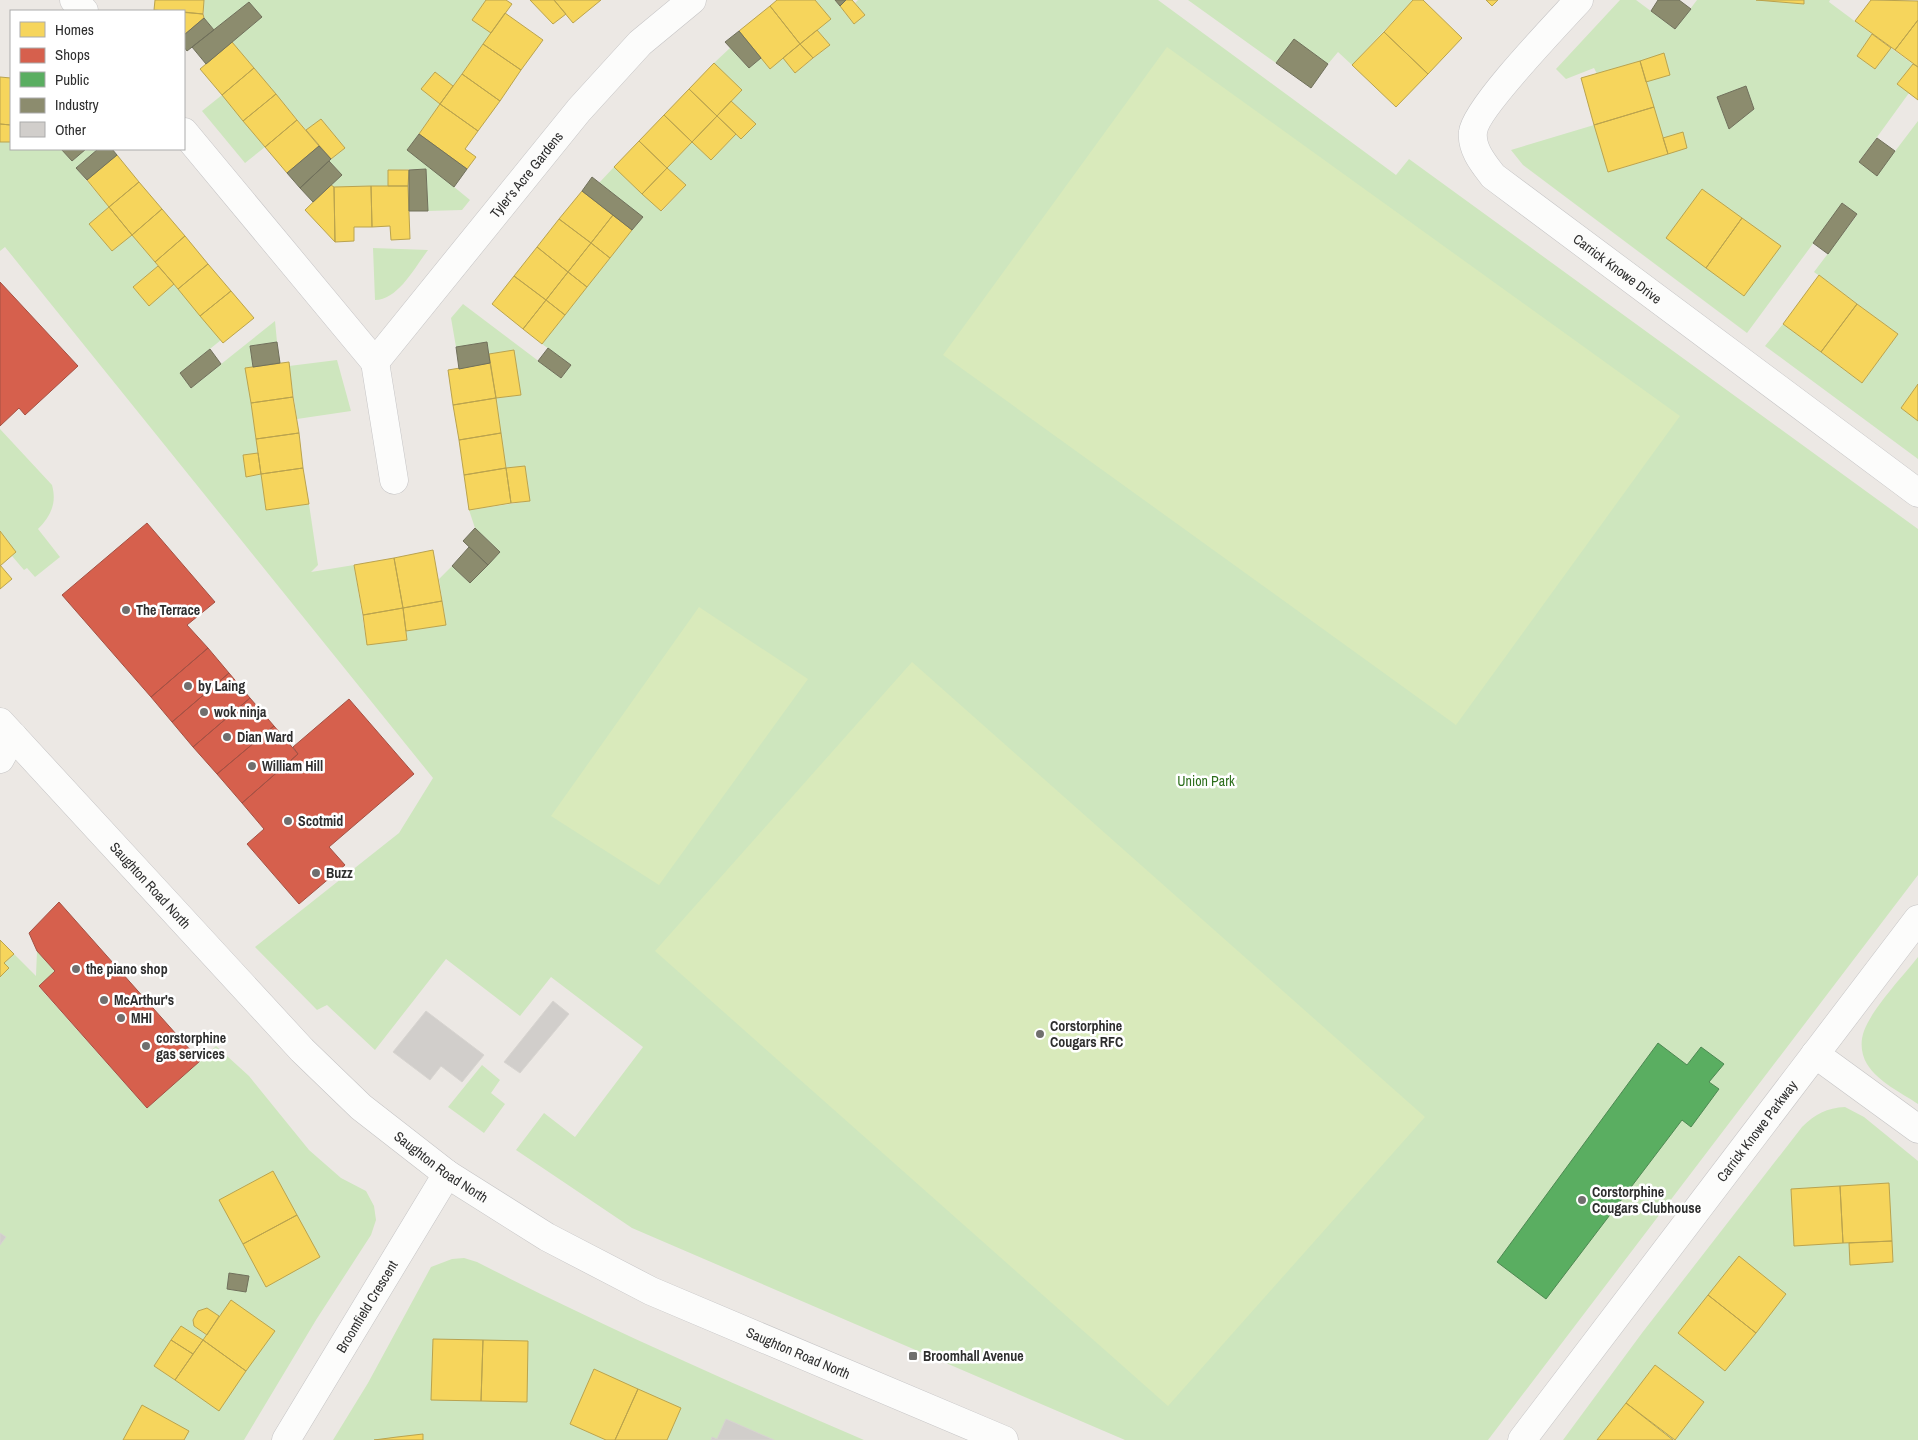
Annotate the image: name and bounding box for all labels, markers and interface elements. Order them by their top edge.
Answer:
legend [10,10,185,150]
text: Homes [55,19,94,40]
text: Shops [55,44,90,65]
text: Public [55,69,89,90]
text: Industry [55,94,100,115]
text: Other [55,119,86,140]
street label: Tyler's Acre Gardens [486,127,567,222]
street label: Carrick Knowe Drive [1570,230,1665,308]
place label: The Terrace [136,601,200,619]
marker: The Terrace [120,604,132,616]
place label: by Laing [198,677,245,695]
marker: by Laing [182,680,194,692]
place label: wok ninja [214,703,267,721]
marker: wok ninja [198,706,210,718]
place label: Dian Ward [237,728,293,746]
marker: Dian Ward [221,731,233,743]
place label: William Hill [262,757,323,775]
marker: William Hill [246,760,258,772]
park label: Union Park [1177,772,1235,790]
place label: Scotmid [298,812,343,830]
marker: Scotmid [282,815,294,827]
street label: Saughton Road North [106,838,195,932]
place label: Buzz [326,864,353,882]
marker: Buzz [310,867,322,879]
place label: the piano shop [86,960,168,978]
marker: the piano shop [70,963,82,975]
place label: McArthur's [114,991,174,1009]
marker: McArthur's [98,994,110,1006]
place label: MHI [131,1009,152,1027]
marker: MHI [115,1012,127,1024]
place label: Corstorphine Cougars RFC [1050,1017,1123,1051]
marker: Corstorphine Cougars RFC [1034,1028,1046,1040]
place label: corstorphine gas services [156,1029,226,1063]
marker: corstorphine gas services [140,1040,152,1052]
street label: Carrick Knowe Parkway [1713,1077,1801,1185]
street label: Saughton Road North [391,1127,491,1207]
place label: Corstorphine Cougars Clubhouse [1592,1183,1701,1217]
marker: Corstorphine Cougars Clubhouse [1576,1194,1588,1206]
street label: Broomfield Crescent [332,1257,402,1356]
street label: Saughton Road North [743,1323,853,1383]
place label: Broomhall Avenue [923,1347,1024,1365]
marker: Broomhall Avenue [907,1350,919,1362]

